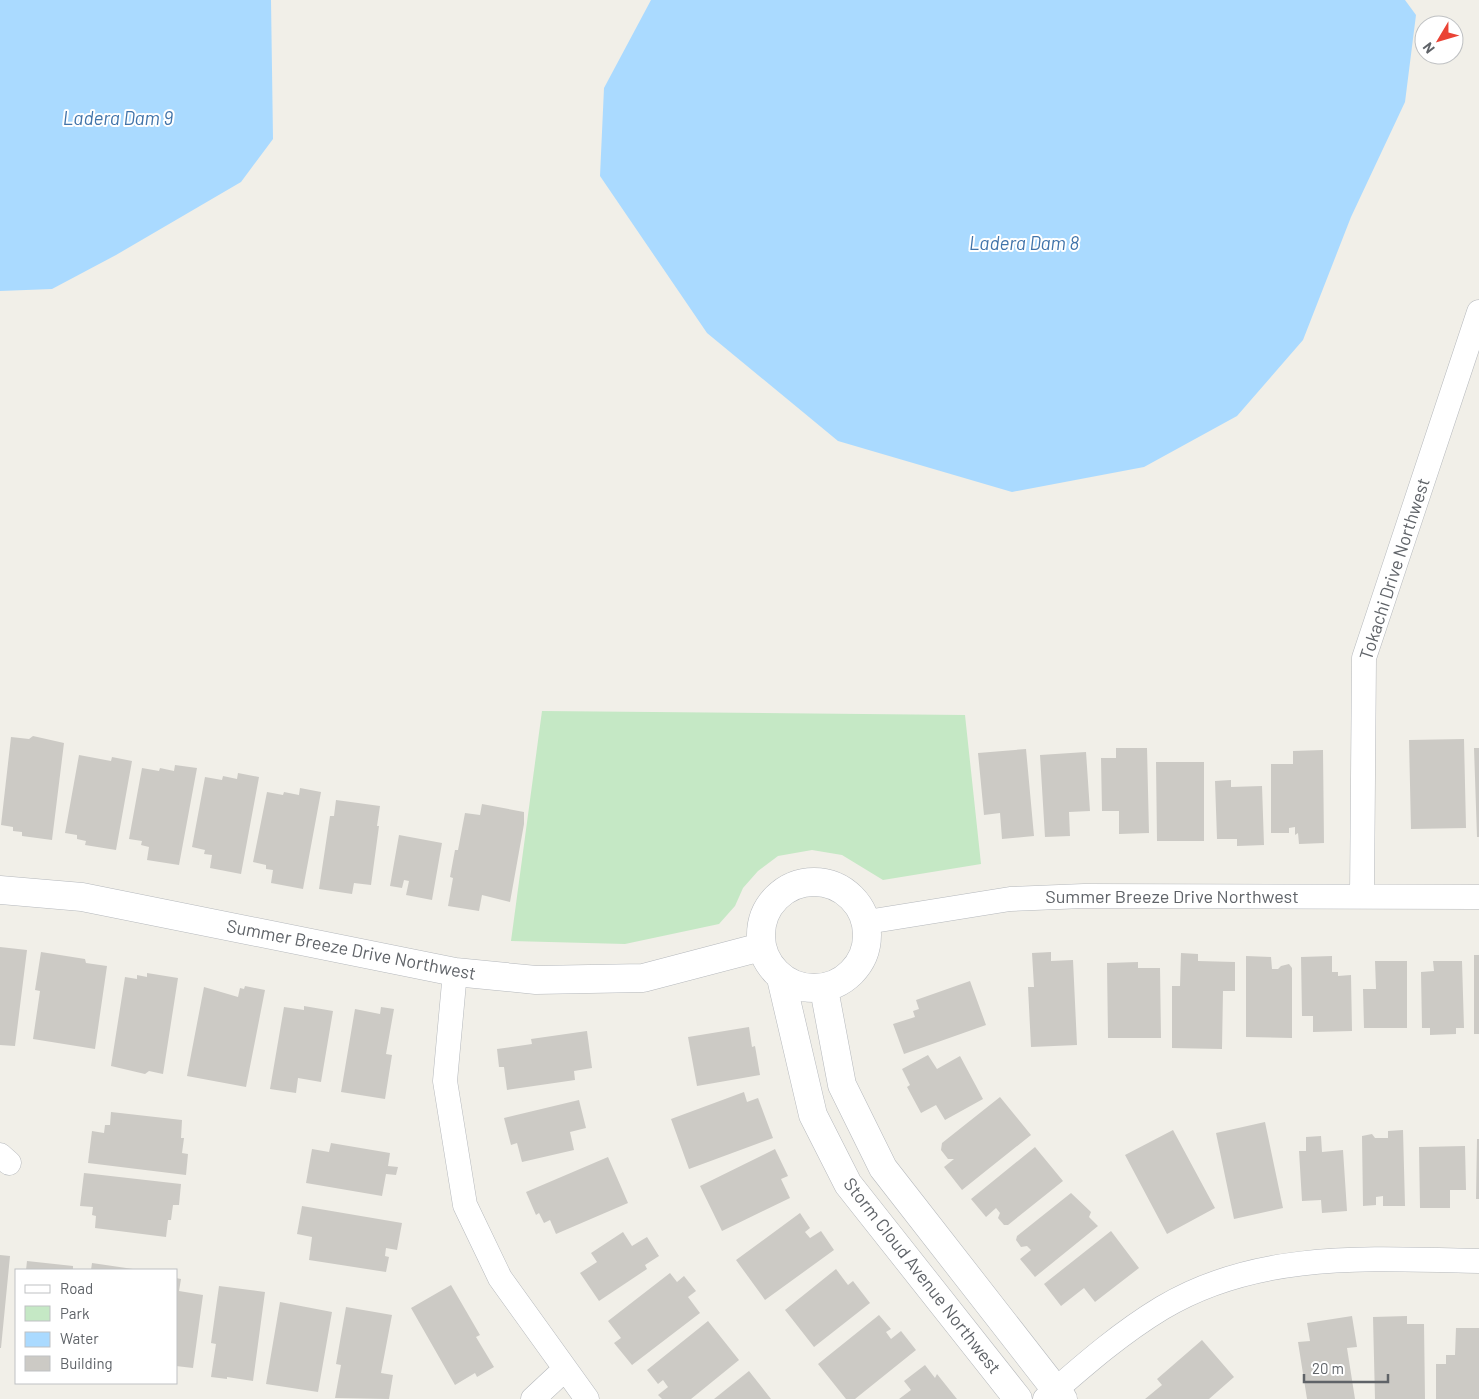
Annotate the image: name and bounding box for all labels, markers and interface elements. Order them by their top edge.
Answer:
north arrow [1414,15,1464,65]
text: N [1419,39,1438,57]
water label: Ladera Dam 9 [63,106,174,129]
water label: Ladera Dam 8 [969,231,1080,254]
street label: Tokachi Drive Northwest [1354,475,1434,662]
street label: Summer Breeze Drive Northwest [1045,885,1299,907]
street label: Summer Breeze Drive Northwest [225,914,478,984]
street label: Storm Cloud Avenue Northwest [839,1173,1006,1378]
legend [15,1269,178,1384]
text: Road [60,1279,93,1297]
text: Park [60,1304,90,1322]
text: Water [60,1329,99,1347]
scale bar [1304,1352,1388,1384]
text: Building [60,1354,113,1372]
text: 20 m [1312,1359,1344,1377]

